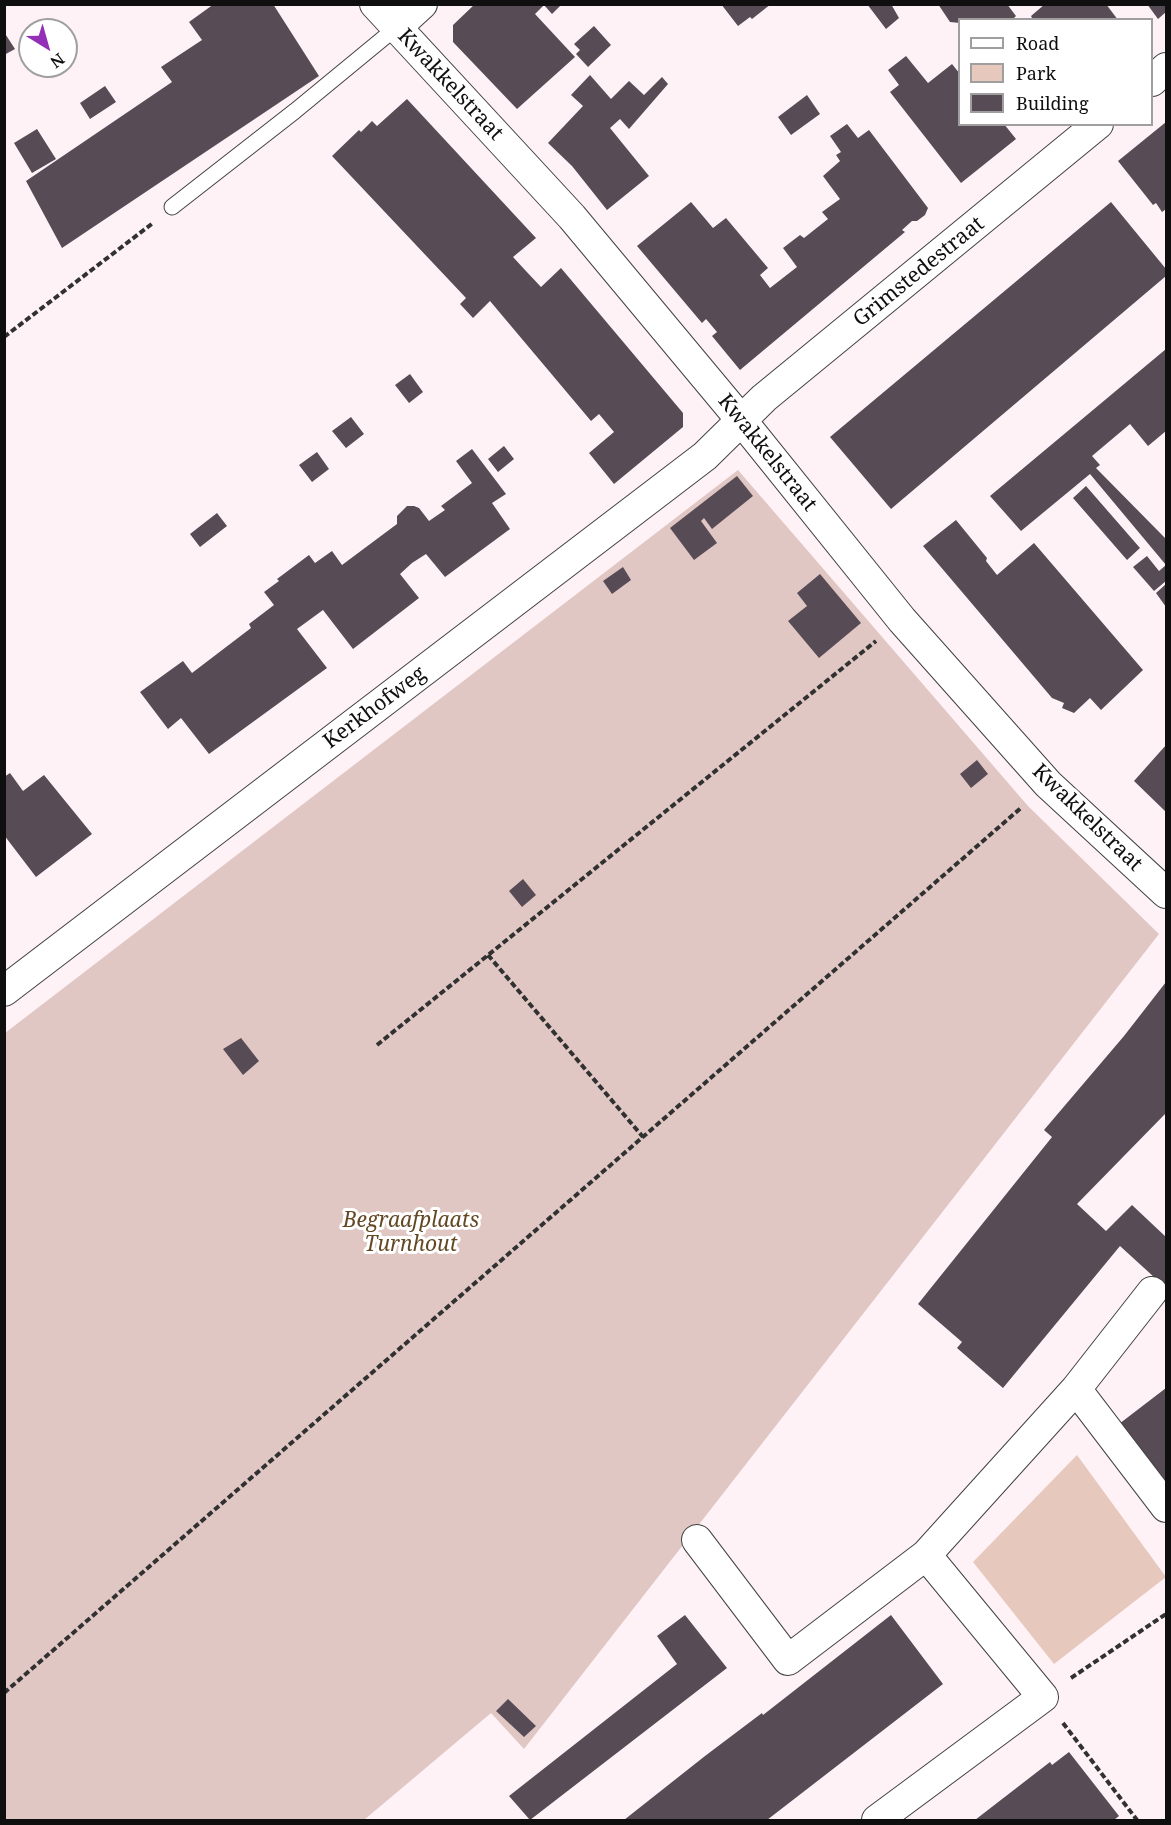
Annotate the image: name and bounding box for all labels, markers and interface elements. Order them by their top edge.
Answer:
north arrow [18,18,78,78]
legend [958,18,1153,126]
street label: Kwakkelstraat [392,24,508,146]
text: Road [1016,31,1059,55]
text: N [46,48,69,73]
text: Park [1016,61,1056,85]
text: Building [1016,91,1089,115]
street label: Grimstedestraat [848,212,990,332]
street label: Kwakkelstraat [712,389,822,517]
street label: Kerkhofweg [319,661,431,755]
street label: Kwakkelstraat [1027,759,1147,877]
park label: Begraafplaats Turnhout [343,1208,479,1258]

